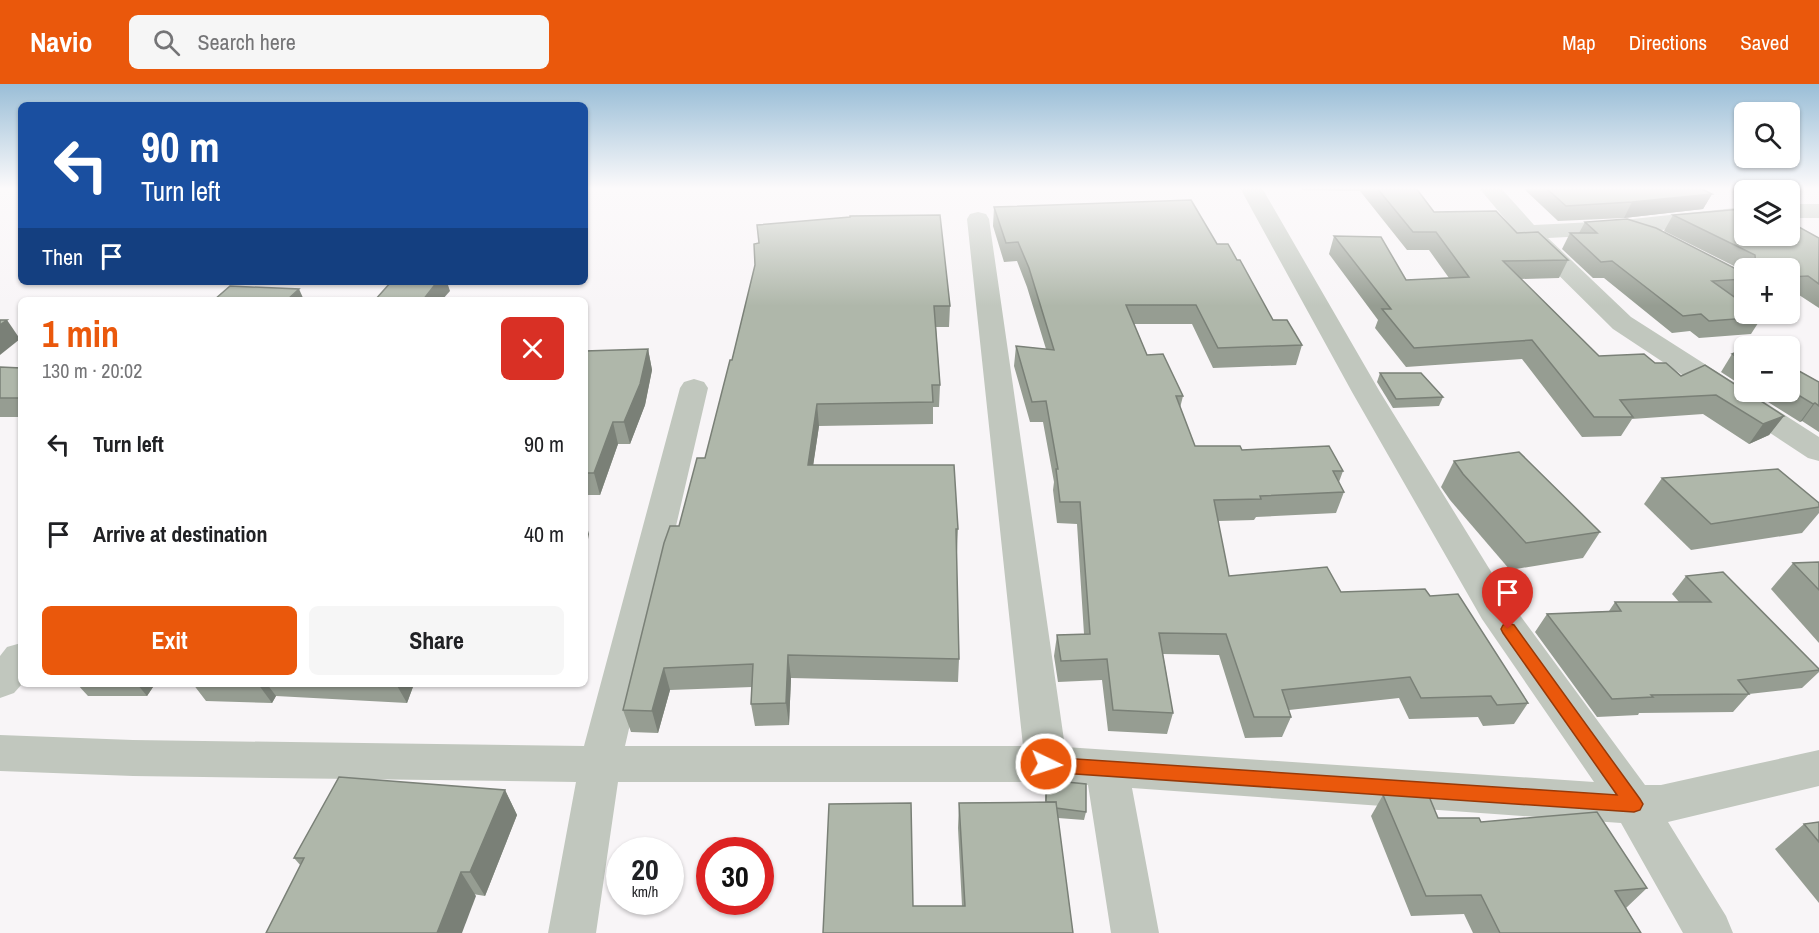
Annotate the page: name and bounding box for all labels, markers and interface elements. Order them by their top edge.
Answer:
search box [129,15,549,69]
text: Navio [30,23,93,61]
icon: search [150,26,183,59]
text: Search here [198,27,296,57]
text: Map [1562,28,1596,57]
text: Directions [1629,28,1707,57]
text: Saved [1740,28,1789,57]
map controls [1734,102,1800,402]
button: search [1734,102,1800,168]
text: 90 m [141,119,220,175]
icon: left [42,126,120,204]
text: Turn left [141,173,220,209]
button: layers [1734,180,1800,246]
icon: arrive [95,240,128,273]
text: Then [42,242,83,272]
button: + [1734,258,1800,324]
text: 1 min [42,310,119,358]
button: close [501,317,564,380]
button: − [1734,336,1800,402]
text: 130 m · 20:02 [42,357,142,384]
icon: left [42,428,75,461]
text: Turn left [93,429,164,459]
text: 90 m [524,429,564,459]
icon: arrive [42,518,75,551]
text: Arrive at destination [93,519,267,549]
text: 40 m [524,519,564,549]
pin [1482,567,1533,629]
icon: arrive [1491,576,1524,609]
button: Exit [42,606,297,675]
button: Share [309,606,564,675]
position arrow [1014,732,1078,796]
speed limit sign: 30 [696,837,774,915]
text: 20 [631,849,659,889]
text: km/h [632,881,658,902]

